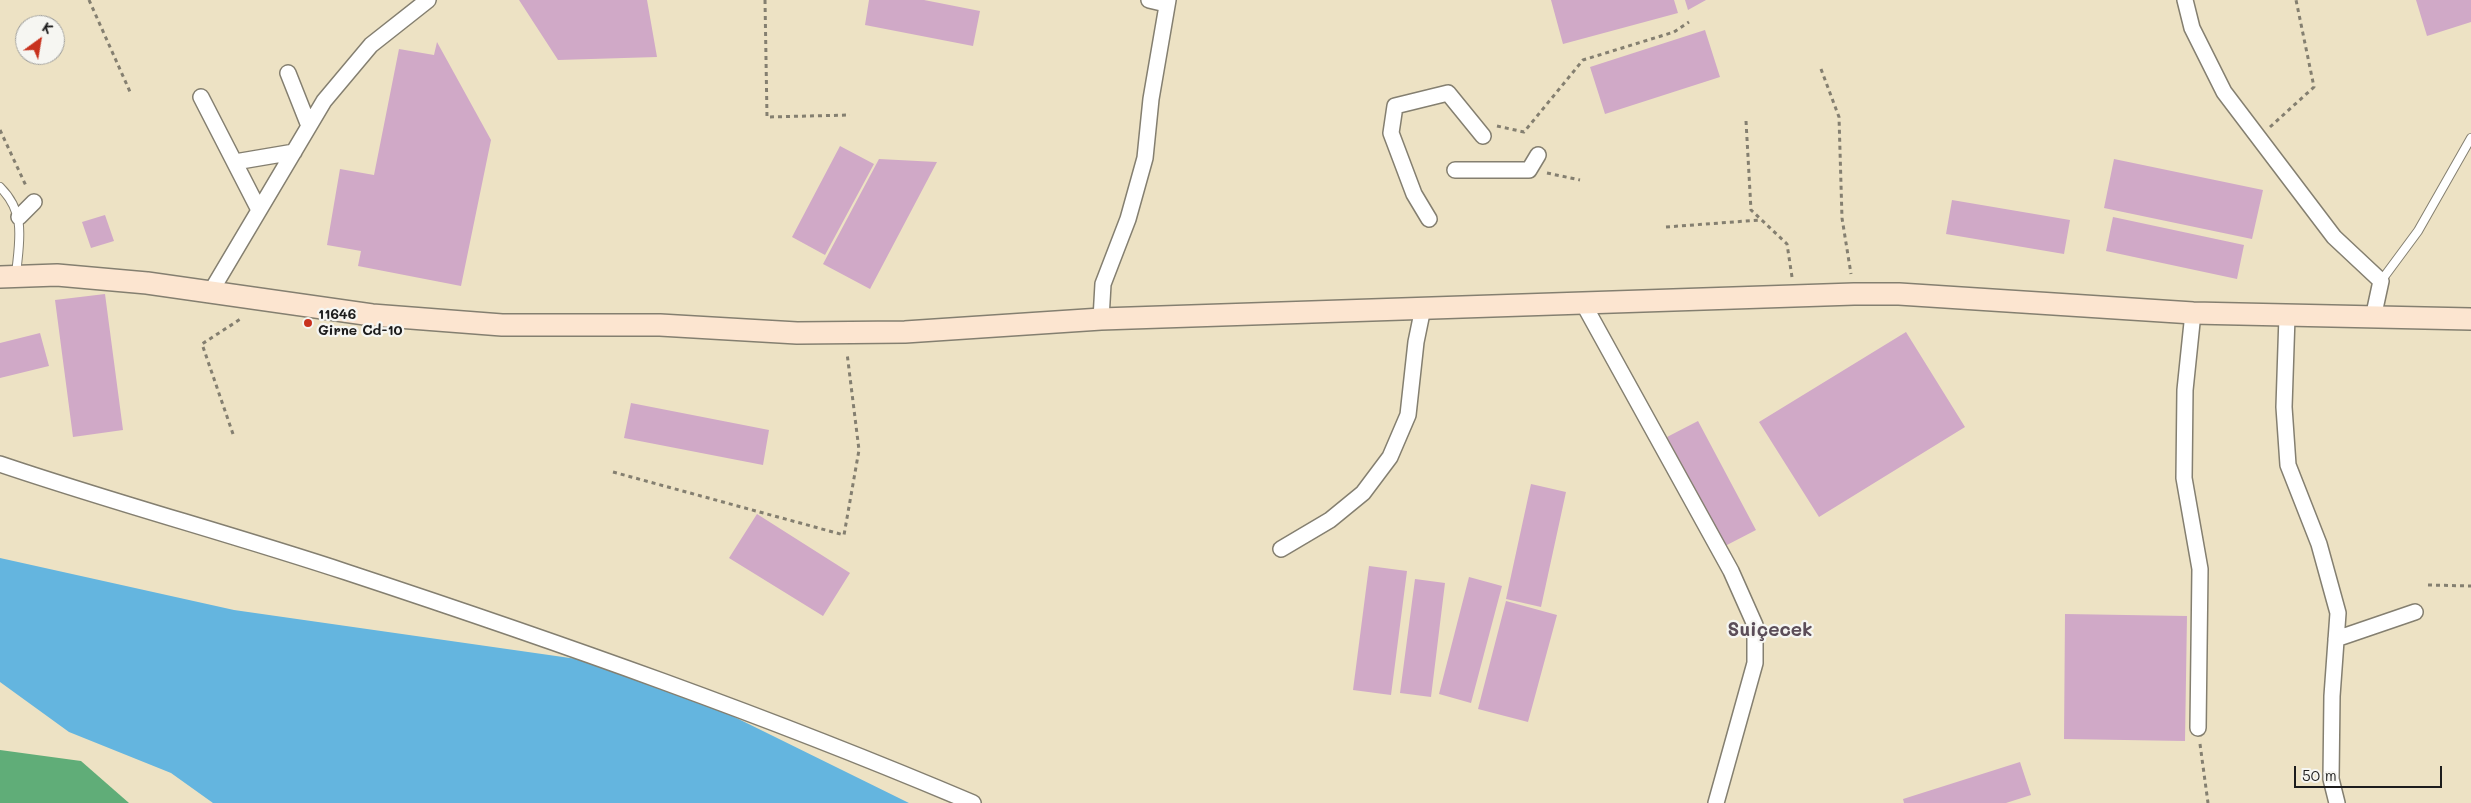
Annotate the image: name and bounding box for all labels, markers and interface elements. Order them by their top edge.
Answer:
north arrow [15,15,65,65]
text: K [39,17,57,38]
place label: 11646 Girne Cd-10 [318,307,403,340]
marker: 11646 Girne Cd-10 [302,317,314,329]
district label: Suiçecek [1728,619,1812,641]
scale bar [2296,756,2444,788]
text: 50 m [2302,765,2337,785]

